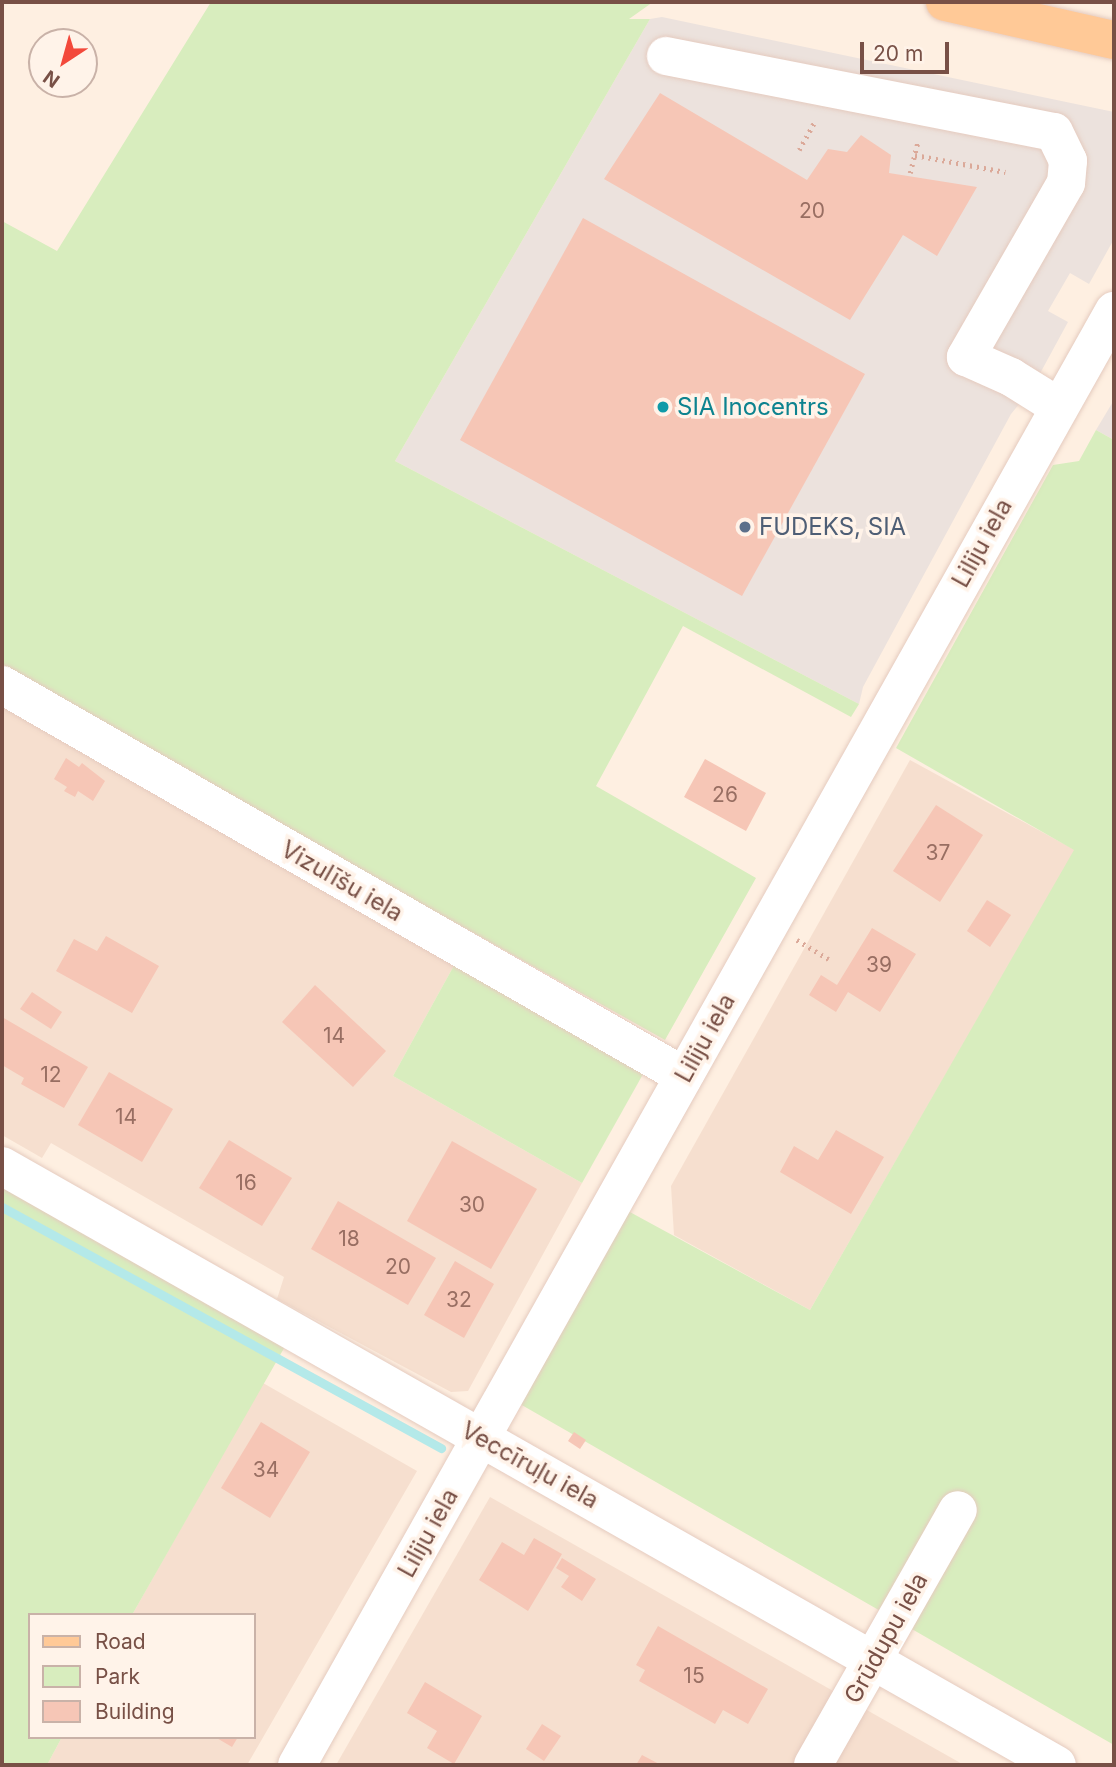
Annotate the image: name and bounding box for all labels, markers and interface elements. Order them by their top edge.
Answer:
north arrow [28,28,98,98]
scale bar [864,28,953,72]
text: 20 m [873,41,923,66]
text: N [39,65,64,92]
house number: 20 [799,198,825,224]
place label: SIA Inocentrs [677,393,829,421]
marker: SIA Inocentrs [655,399,671,415]
street label: Liliju iela [946,494,1018,592]
place label: FUDEKS, SIA [759,513,906,541]
marker: FUDEKS, SIA [737,519,753,535]
house number: 26 [712,782,738,808]
street label: Vizulīšu iela [276,835,408,927]
house number: 37 [926,840,950,866]
house number: 39 [866,952,892,978]
street label: Liliju iela [669,989,741,1087]
house number: 14 [323,1023,345,1049]
house number: 12 [40,1062,62,1088]
house number: 14 [115,1104,137,1130]
house number: 16 [235,1170,257,1196]
house number: 30 [459,1192,485,1218]
house number: 18 [338,1226,360,1252]
house number: 20 [385,1254,411,1280]
house number: 32 [446,1287,472,1313]
street label: Veccīruļu iela [456,1415,604,1515]
house number: 34 [253,1457,279,1483]
street label: Liliju iela [392,1484,464,1582]
street label: Grūdupu iela [838,1568,934,1708]
legend [28,1613,256,1739]
text: Road [95,1629,146,1654]
house number: 15 [683,1663,705,1689]
text: Park [95,1664,140,1689]
text: Building [95,1699,175,1724]

